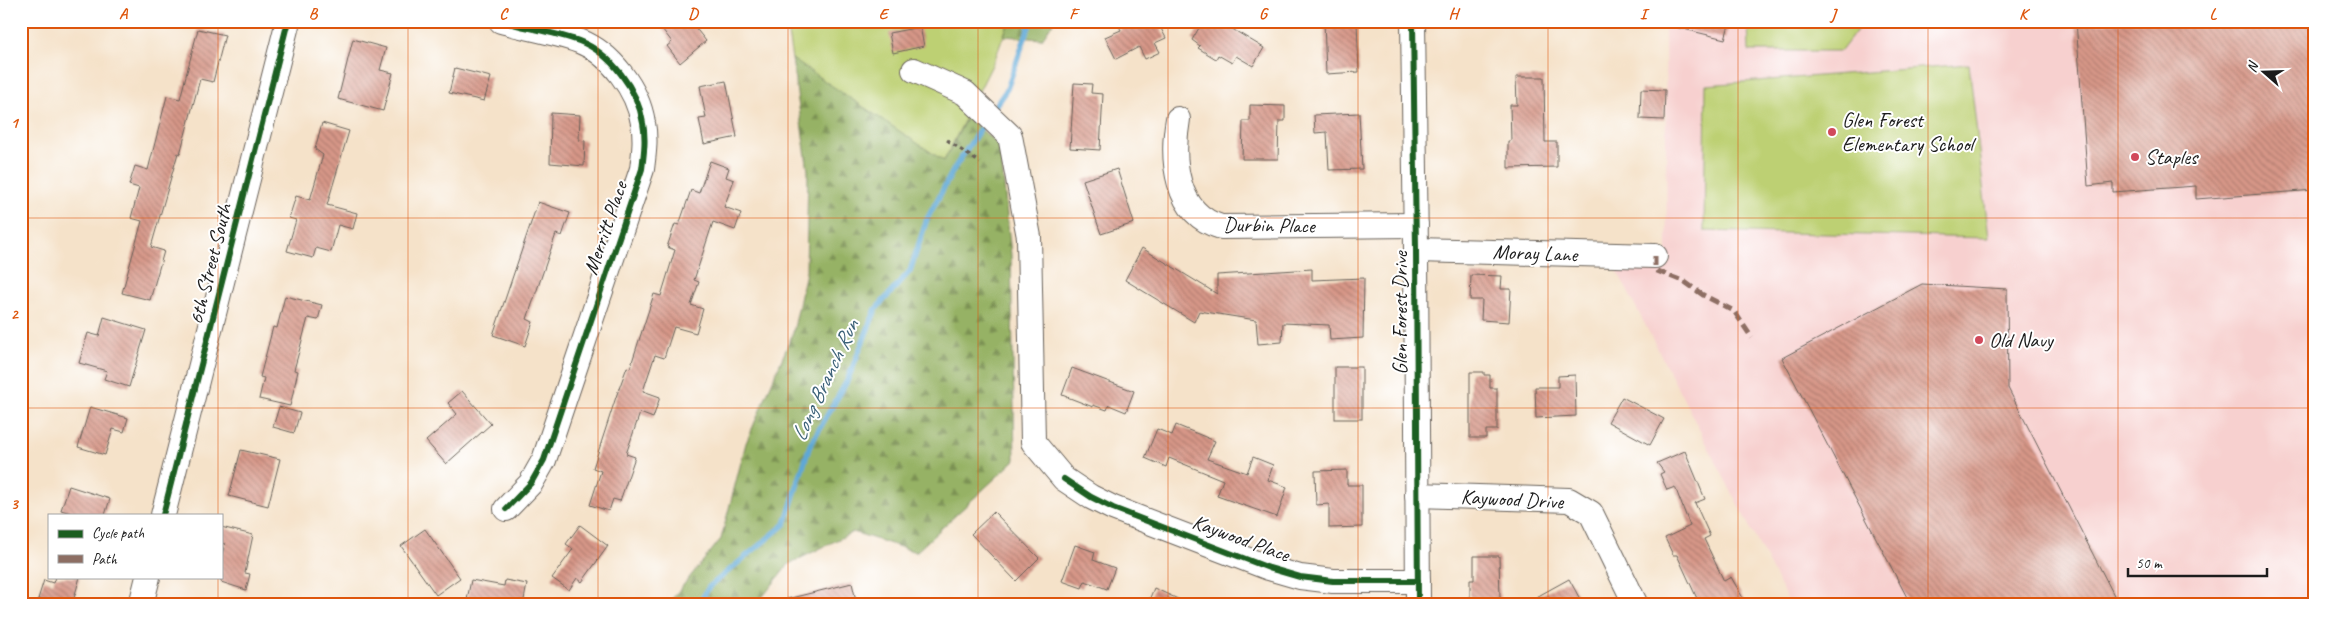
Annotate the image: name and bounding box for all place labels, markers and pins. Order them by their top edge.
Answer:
place label: Glen Forest Elementary School [1842,107,1977,157]
marker: Glen Forest Elementary School [1826,126,1838,138]
place label: Staples [2145,144,2199,170]
marker: Staples [2129,151,2141,163]
place label: Old Navy [1989,327,2054,353]
marker: Old Navy [1973,334,1985,346]

